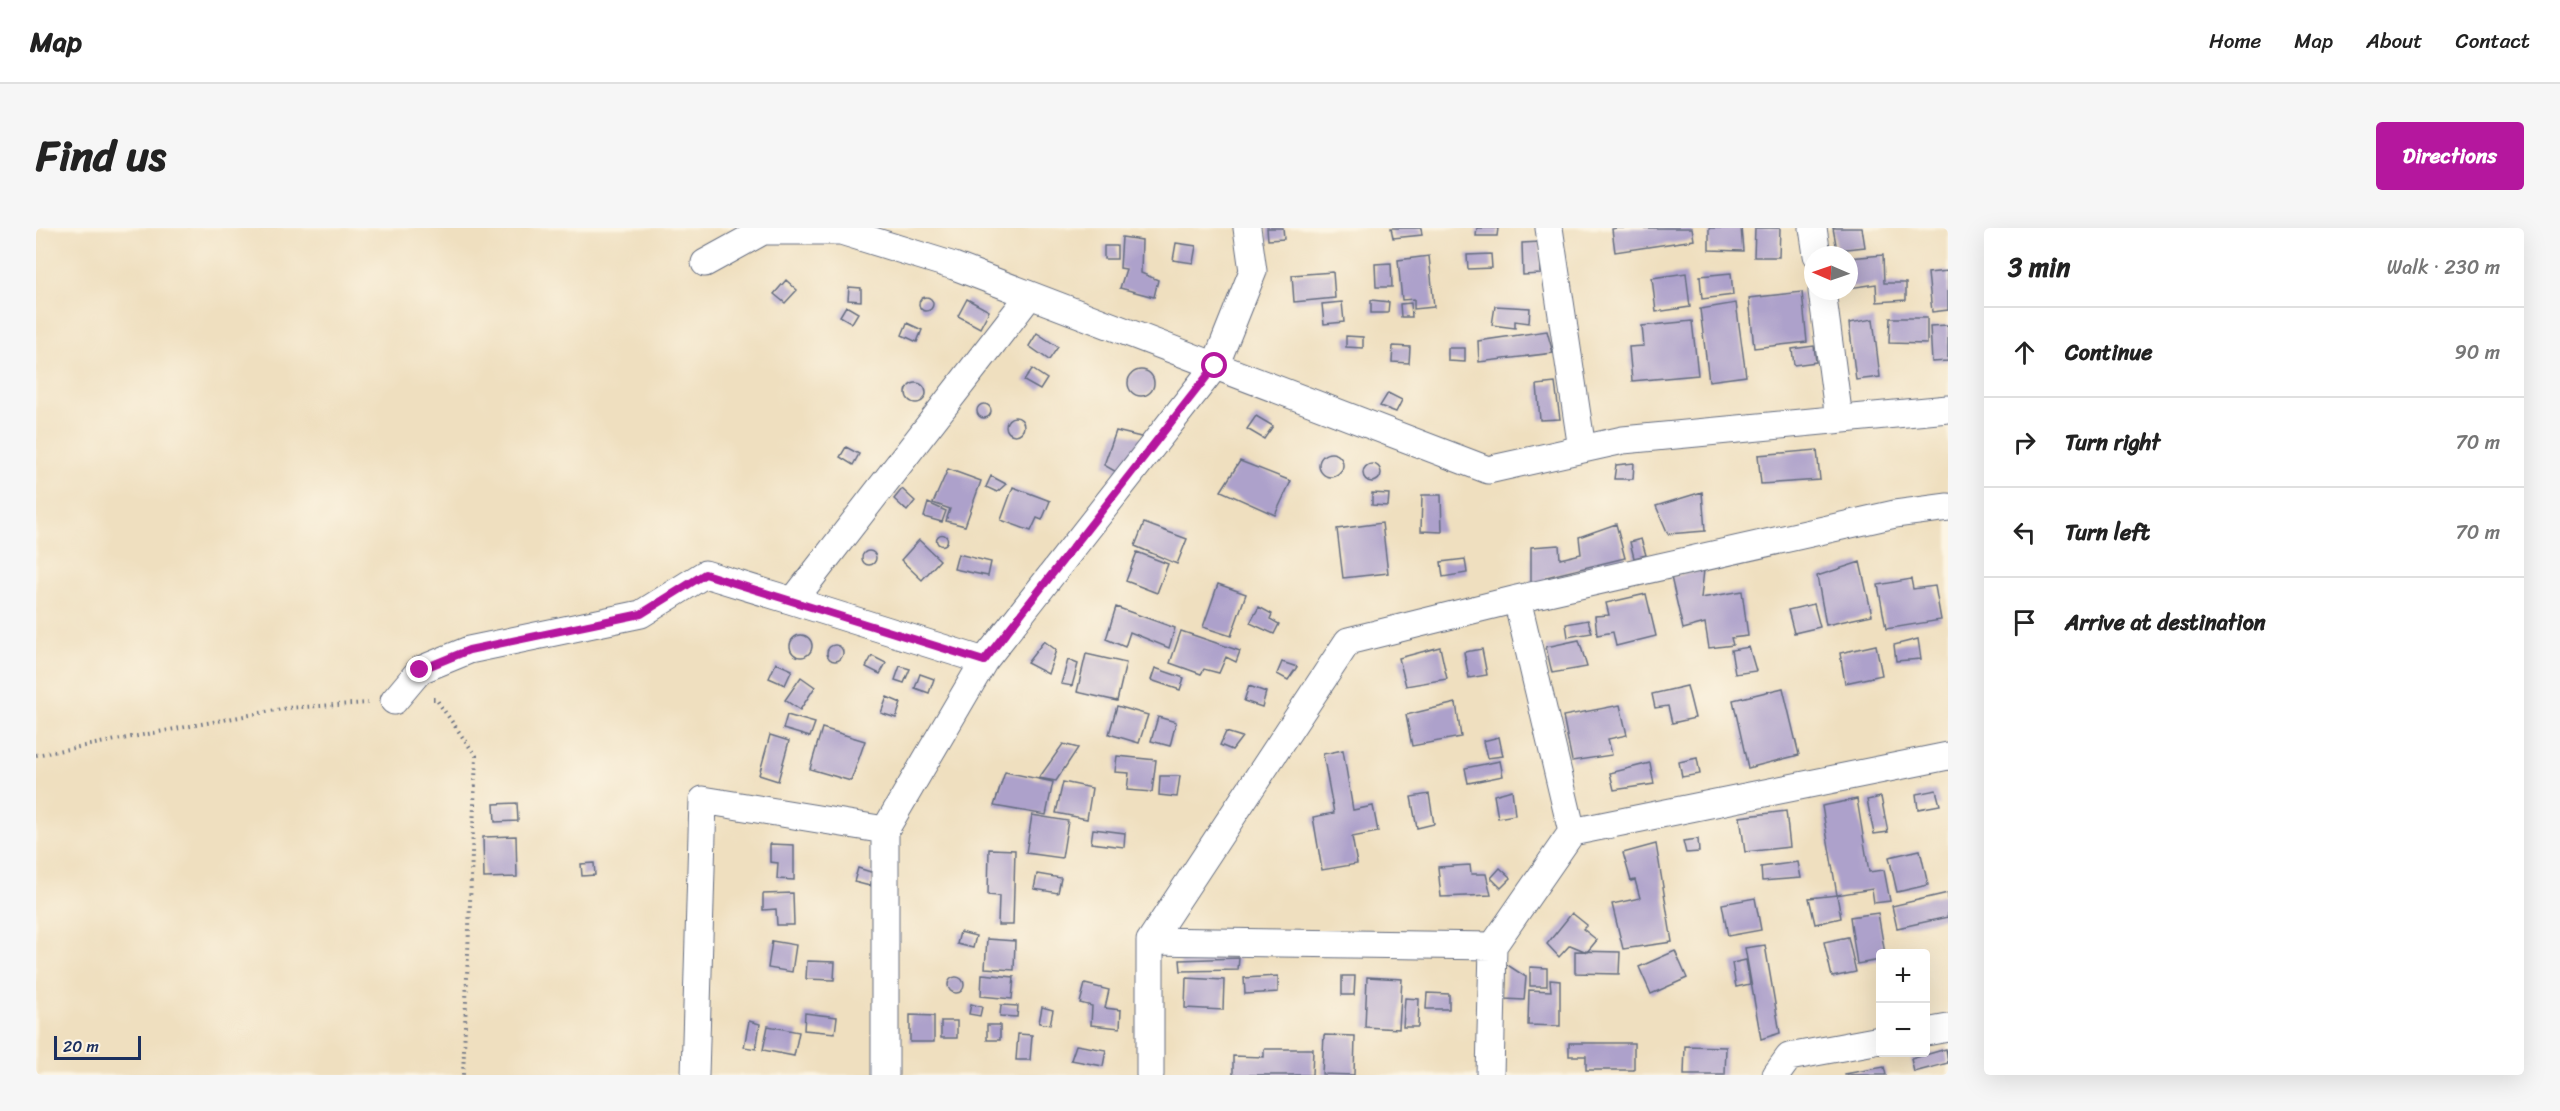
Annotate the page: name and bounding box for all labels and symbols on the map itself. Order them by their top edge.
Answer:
north arrow [1804,246,1858,300]
route start [1201,352,1227,378]
route end [406,656,432,682]
scale bar [54,1033,141,1060]

